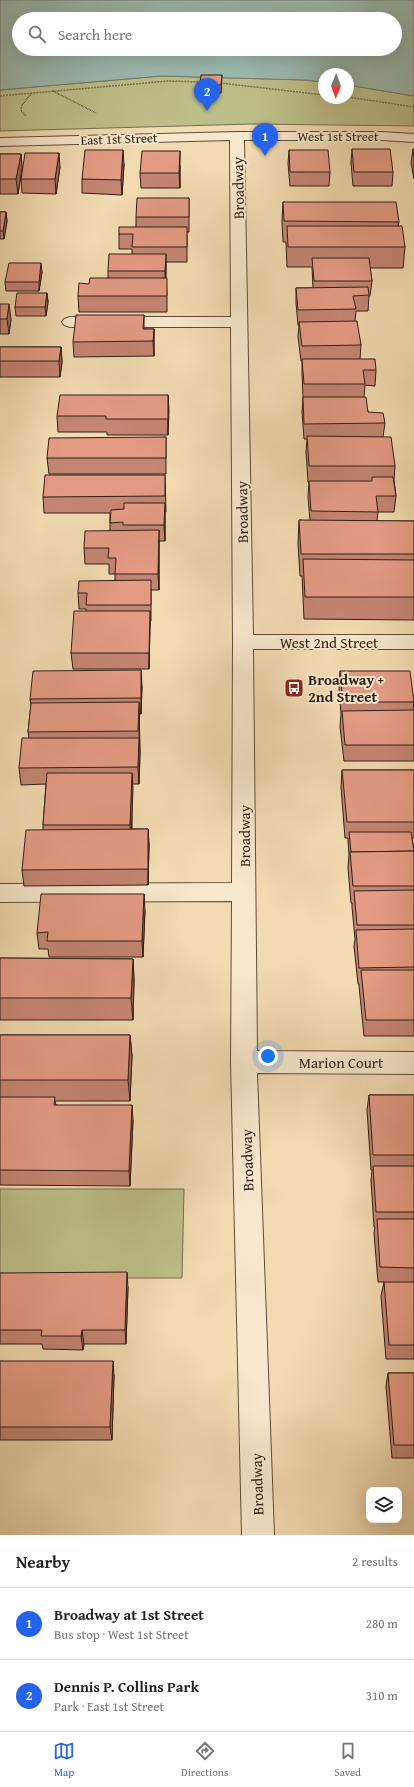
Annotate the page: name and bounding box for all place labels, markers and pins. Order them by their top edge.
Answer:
pin: 2 [194,78,220,111]
pin: 1 [252,123,278,156]
place label: Broadway + 2nd Street [308,669,384,707]
bus stop icon: Broadway + 2nd Street [283,677,305,699]

